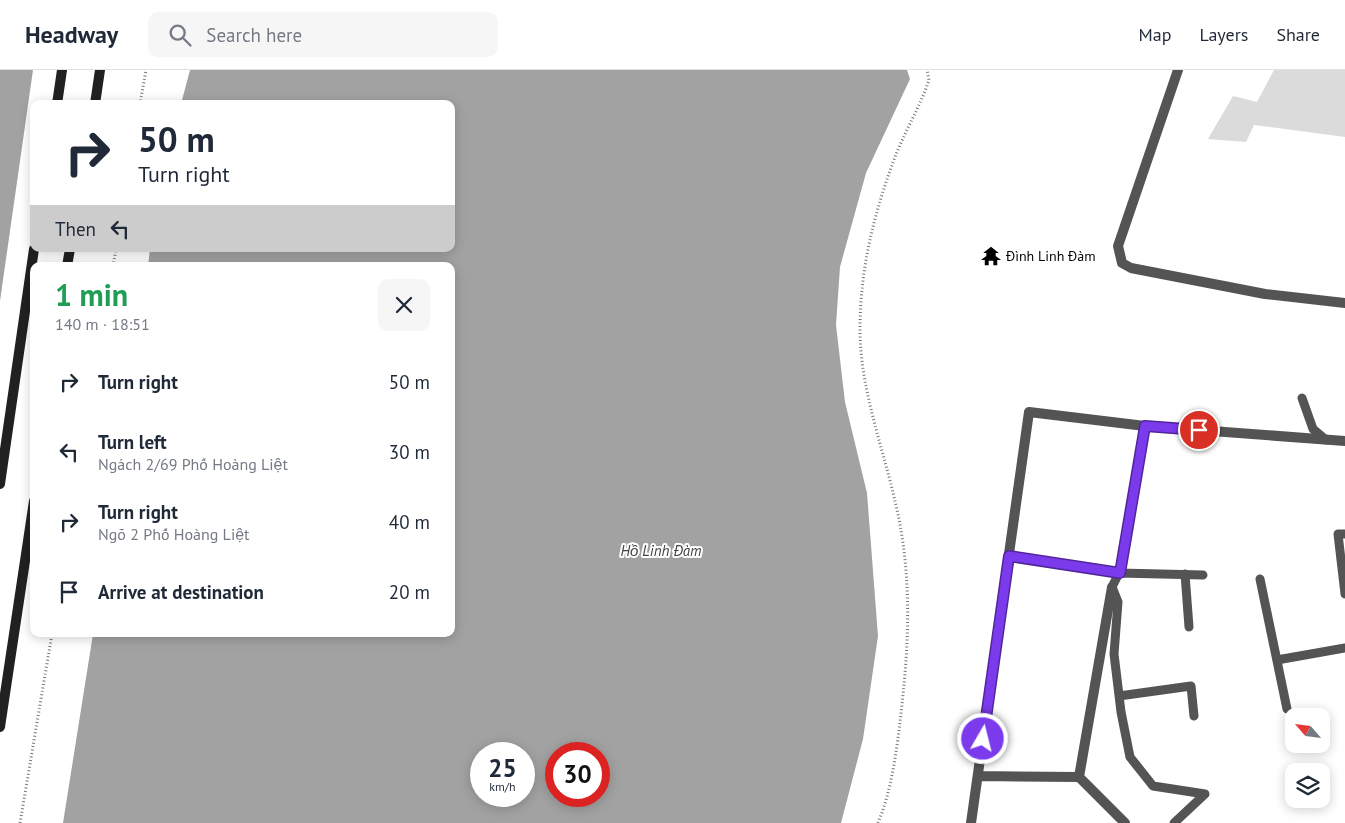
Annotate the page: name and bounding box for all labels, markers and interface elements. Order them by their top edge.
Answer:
search box [148,12,498,57]
text: Headway [25,19,118,50]
icon: search [166,21,194,49]
text: Search here [206,23,302,47]
text: Map [1139,23,1171,46]
text: Layers [1199,23,1248,46]
text: Share [1276,23,1320,46]
text: 50 m [138,116,215,162]
icon: right [55,120,120,185]
text: Turn right [138,160,230,188]
icon: left [106,215,134,243]
text: Then [55,217,96,241]
temple icon: Đình Linh Đàm [980,245,1002,267]
place label: Đình Linh Đàm [1005,247,1096,265]
text: 1 min [55,275,128,314]
button: close [378,279,430,331]
text: 140 m · 18:51 [55,314,150,334]
icon: right [55,368,83,396]
text: Turn right [98,370,178,394]
text: 50 m [389,370,430,394]
pin [1178,409,1220,451]
icon: arrive [1185,416,1213,444]
text: Turn left [98,430,167,454]
icon: left [55,438,83,466]
text: 30 m [389,440,430,464]
text: Ngách 2/69 Phố Hoàng Liệt [98,454,288,474]
text: Turn right [98,500,178,524]
icon: right [55,508,83,536]
text: 40 m [389,510,430,534]
text: Ngõ 2 Phố Hoàng Liệt [98,524,250,544]
water label: Hồ Linh Đàm [620,541,702,560]
icon: arrive [55,578,83,606]
text: Arrive at destination [98,580,264,604]
text: 20 m [389,580,430,604]
north arrow [1285,708,1330,752]
map controls [1285,708,1330,808]
position arrow [956,712,1008,764]
speed limit sign: 30 [545,742,610,807]
text: 25 [488,752,517,784]
button: layers [1285,763,1330,808]
text: km/h [489,779,516,794]

